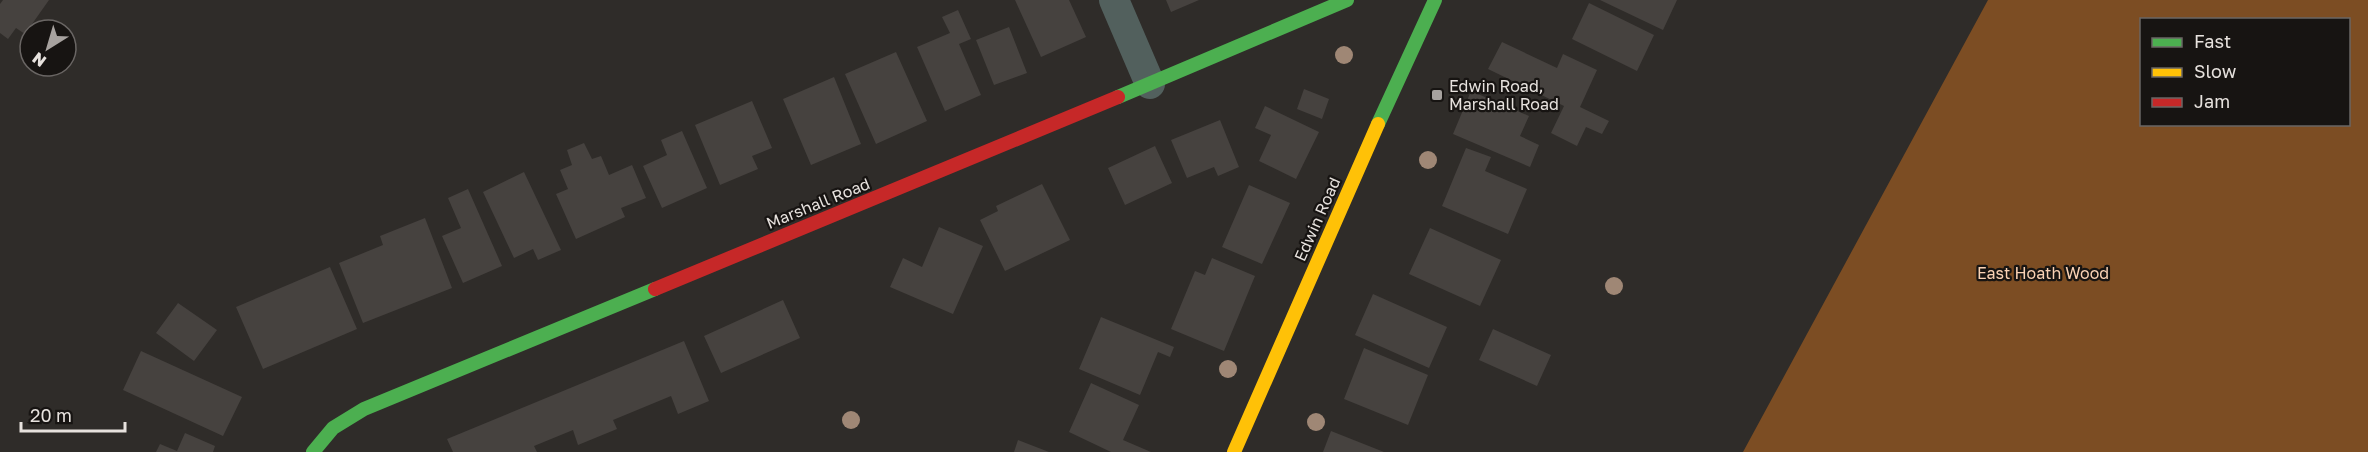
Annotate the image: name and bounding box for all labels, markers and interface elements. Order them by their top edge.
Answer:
north arrow [18,18,78,78]
legend [2140,18,2350,126]
text: Fast [2194,30,2231,52]
text: N [28,48,50,72]
text: Slow [2194,60,2237,82]
place label: Edwin Road, Marshall Road [1449,76,1559,114]
marker: Edwin Road, Marshall Road [1430,88,1444,102]
text: Jam [2194,90,2230,112]
street label: Marshall Road [763,173,873,233]
street label: Edwin Road [1290,174,1344,264]
park label: East Hoath Wood [1977,263,2109,283]
scale bar [21,395,124,433]
text: 20 m [30,404,72,426]

